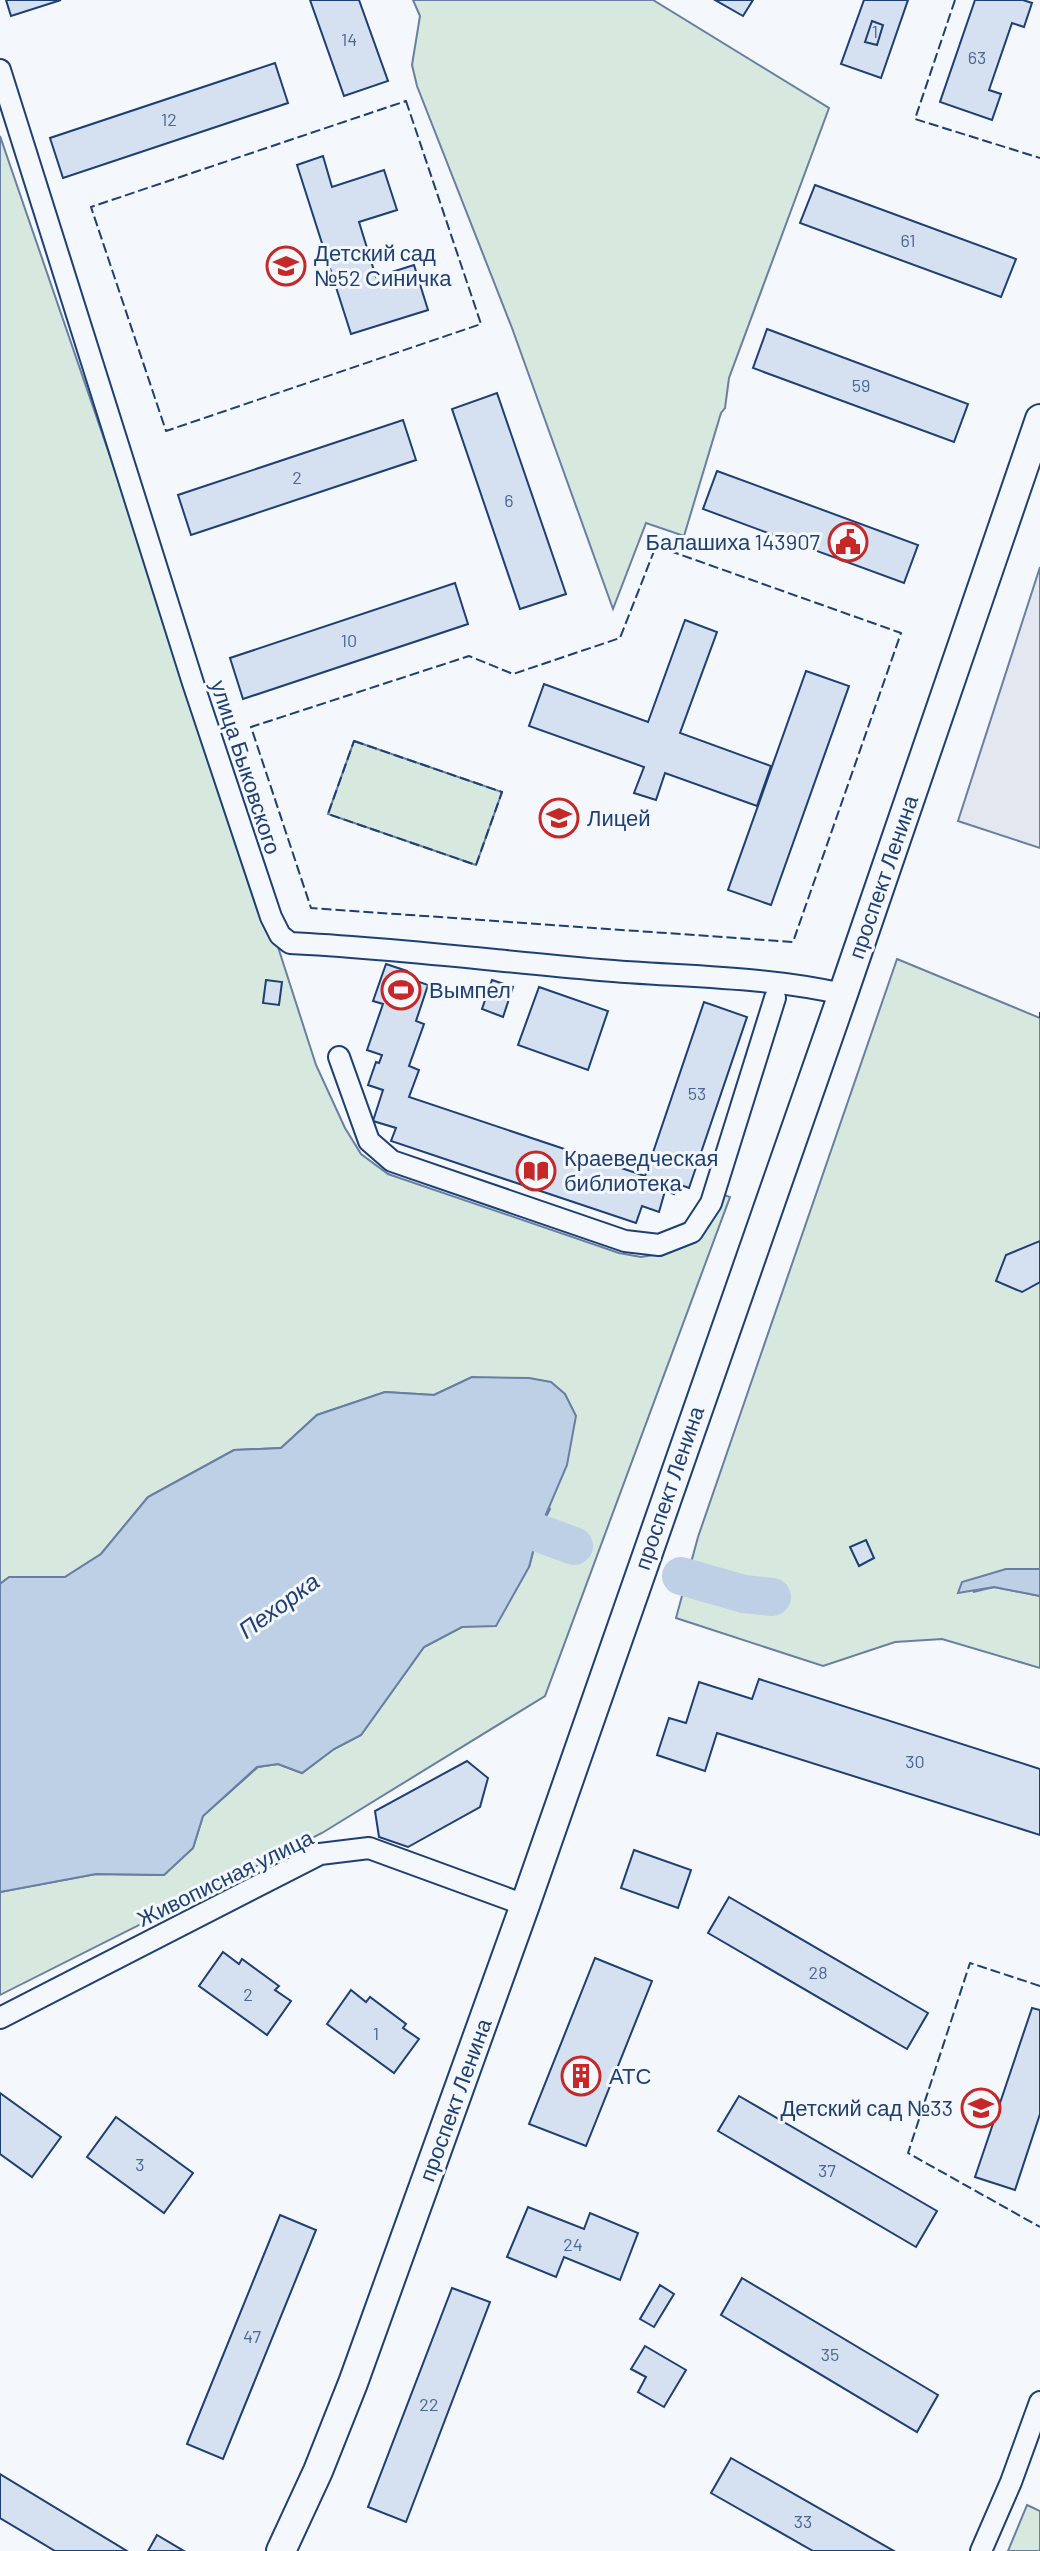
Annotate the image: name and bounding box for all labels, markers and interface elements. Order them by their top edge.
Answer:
house number: 1 [872,20,878,42]
house number: 14 [341,28,357,50]
house number: 63 [968,46,986,68]
house number: 12 [161,108,177,130]
house number: 61 [900,229,916,251]
place label: Детский сад №52 Синичка [314,239,452,290]
school or university icon: Детский сад №52 Синичка [265,245,307,287]
house number: 59 [852,374,870,396]
house number: 2 [292,466,302,488]
house number: 6 [504,489,514,511]
public building icon: Балашиха 143907 [827,521,869,563]
place label: Балашиха 143907 [645,528,820,554]
house number: 10 [341,629,357,651]
street label: улица Быковского [206,676,287,857]
street label: проспект Ленина [842,791,923,962]
school or university icon: Лицей [538,797,580,839]
place label: Лицей [587,804,651,831]
sports icon: Вымпел [380,969,422,1011]
place label: Вымпел [429,976,511,1002]
house number: 53 [688,1082,706,1104]
place label: Краеведческая библиотека [564,1144,719,1195]
library icon: Краеведческая библиотека [515,1150,557,1192]
street label: проспект Ленина [628,1402,709,1573]
water label: Пехорка [232,1566,324,1644]
house number: 30 [905,1750,925,1772]
street label: Живописная улица [132,1823,318,1932]
house number: 28 [808,1961,828,1983]
house number: 2 [243,1983,253,2005]
street label: проспект Ленина [413,2014,497,2185]
house number: 1 [373,2022,379,2044]
building icon: АТС [560,2055,602,2097]
place label: АТС [609,2062,651,2088]
school or university icon: Детский сад №33 [960,2087,1002,2129]
place label: Детский сад №33 [780,2094,953,2121]
house number: 3 [135,2153,145,2175]
house number: 37 [818,2159,836,2181]
house number: 24 [563,2233,583,2255]
house number: 47 [243,2325,261,2347]
house number: 35 [821,2343,839,2365]
house number: 22 [419,2393,439,2415]
house number: 33 [794,2510,812,2532]

